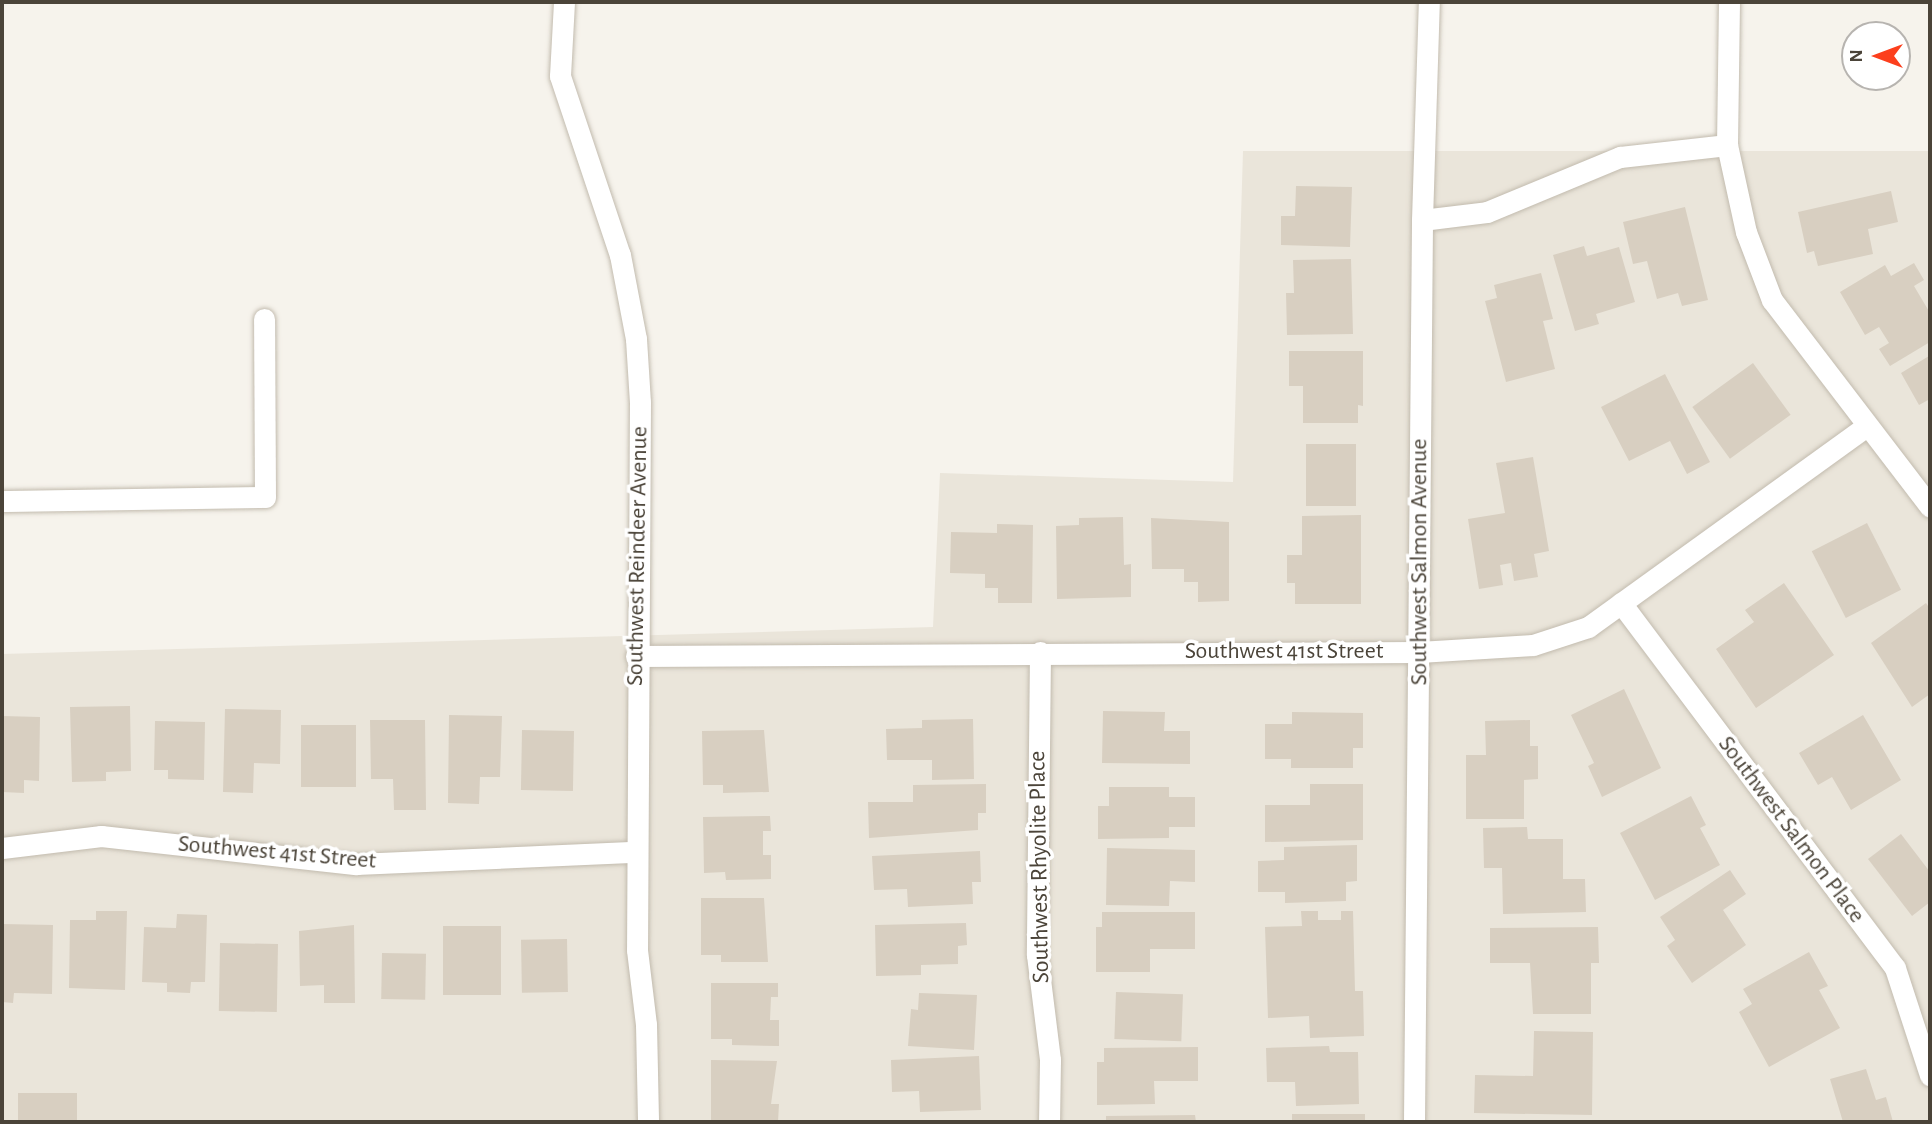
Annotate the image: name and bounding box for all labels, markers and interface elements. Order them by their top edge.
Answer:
north arrow [1841,21,1911,91]
text: N [1847,49,1866,63]
street label: Southwest Reindeer Avenue [621,426,655,686]
street label: Southwest Salmon Avenue [1406,439,1434,685]
street label: Southwest 41st Street [1185,638,1383,666]
street label: Southwest Salmon Place [1711,731,1871,929]
street label: Southwest Rhyolite Place [1024,750,1056,984]
street label: Southwest 41st Street [177,830,377,876]

